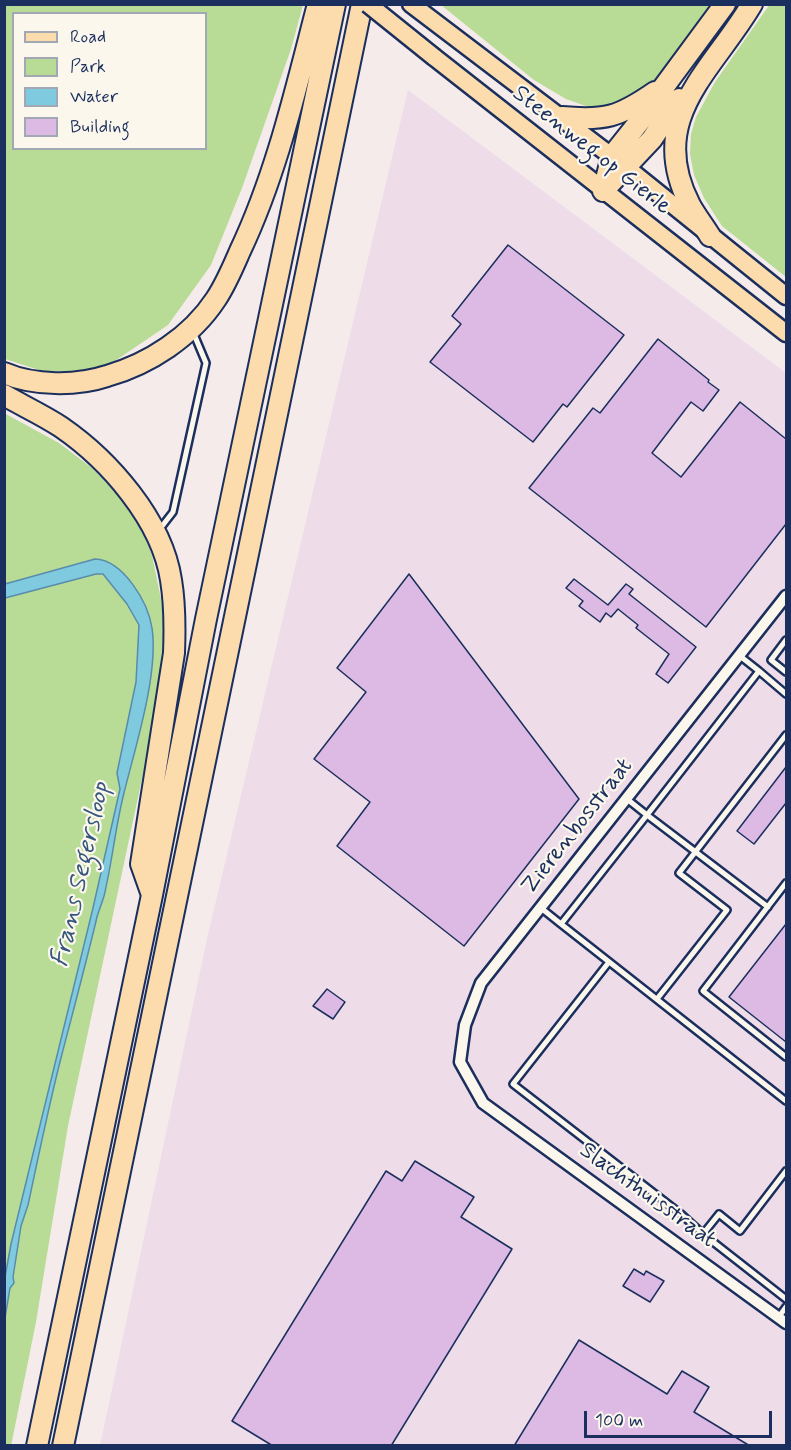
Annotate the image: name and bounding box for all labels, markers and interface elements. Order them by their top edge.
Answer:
legend [12,12,207,150]
text: Road [70,25,106,49]
text: Park [70,55,106,79]
street label: Steenweg op Gierle [506,80,676,222]
text: Water [70,85,118,109]
text: Building [70,115,130,139]
street label: Zierenbosstraat [516,753,640,901]
water label: Frans Segersloop [46,780,118,970]
street label: Slachthuisstraat [573,1137,721,1255]
scale bar [587,1399,774,1437]
text: 100 m [595,1409,643,1433]

